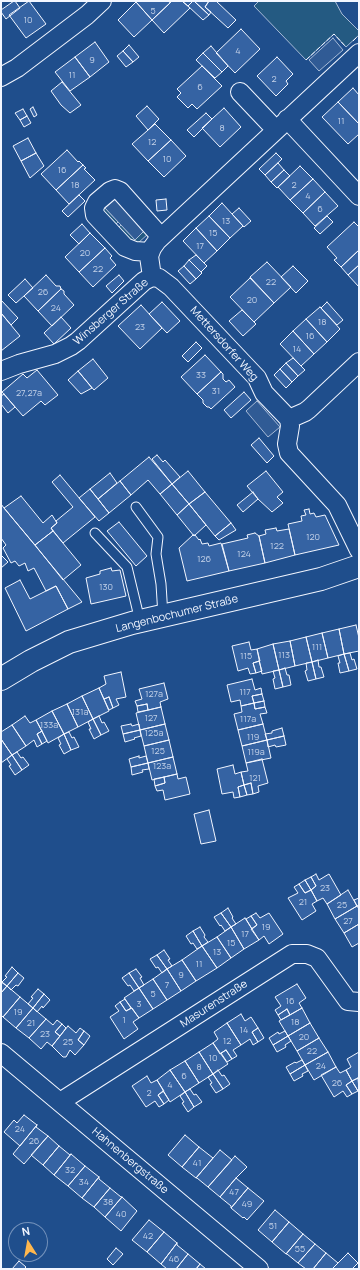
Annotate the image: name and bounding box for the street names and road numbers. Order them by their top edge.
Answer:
street label: Winsberger Straße [71,276,151,348]
street label: Mettersdorfer Weg [187,304,261,384]
street label: Langenbochumer Straße [114,592,240,636]
street label: Masurenstraße [178,977,250,1031]
street label: Hahnenbergstraße [89,1125,171,1197]

